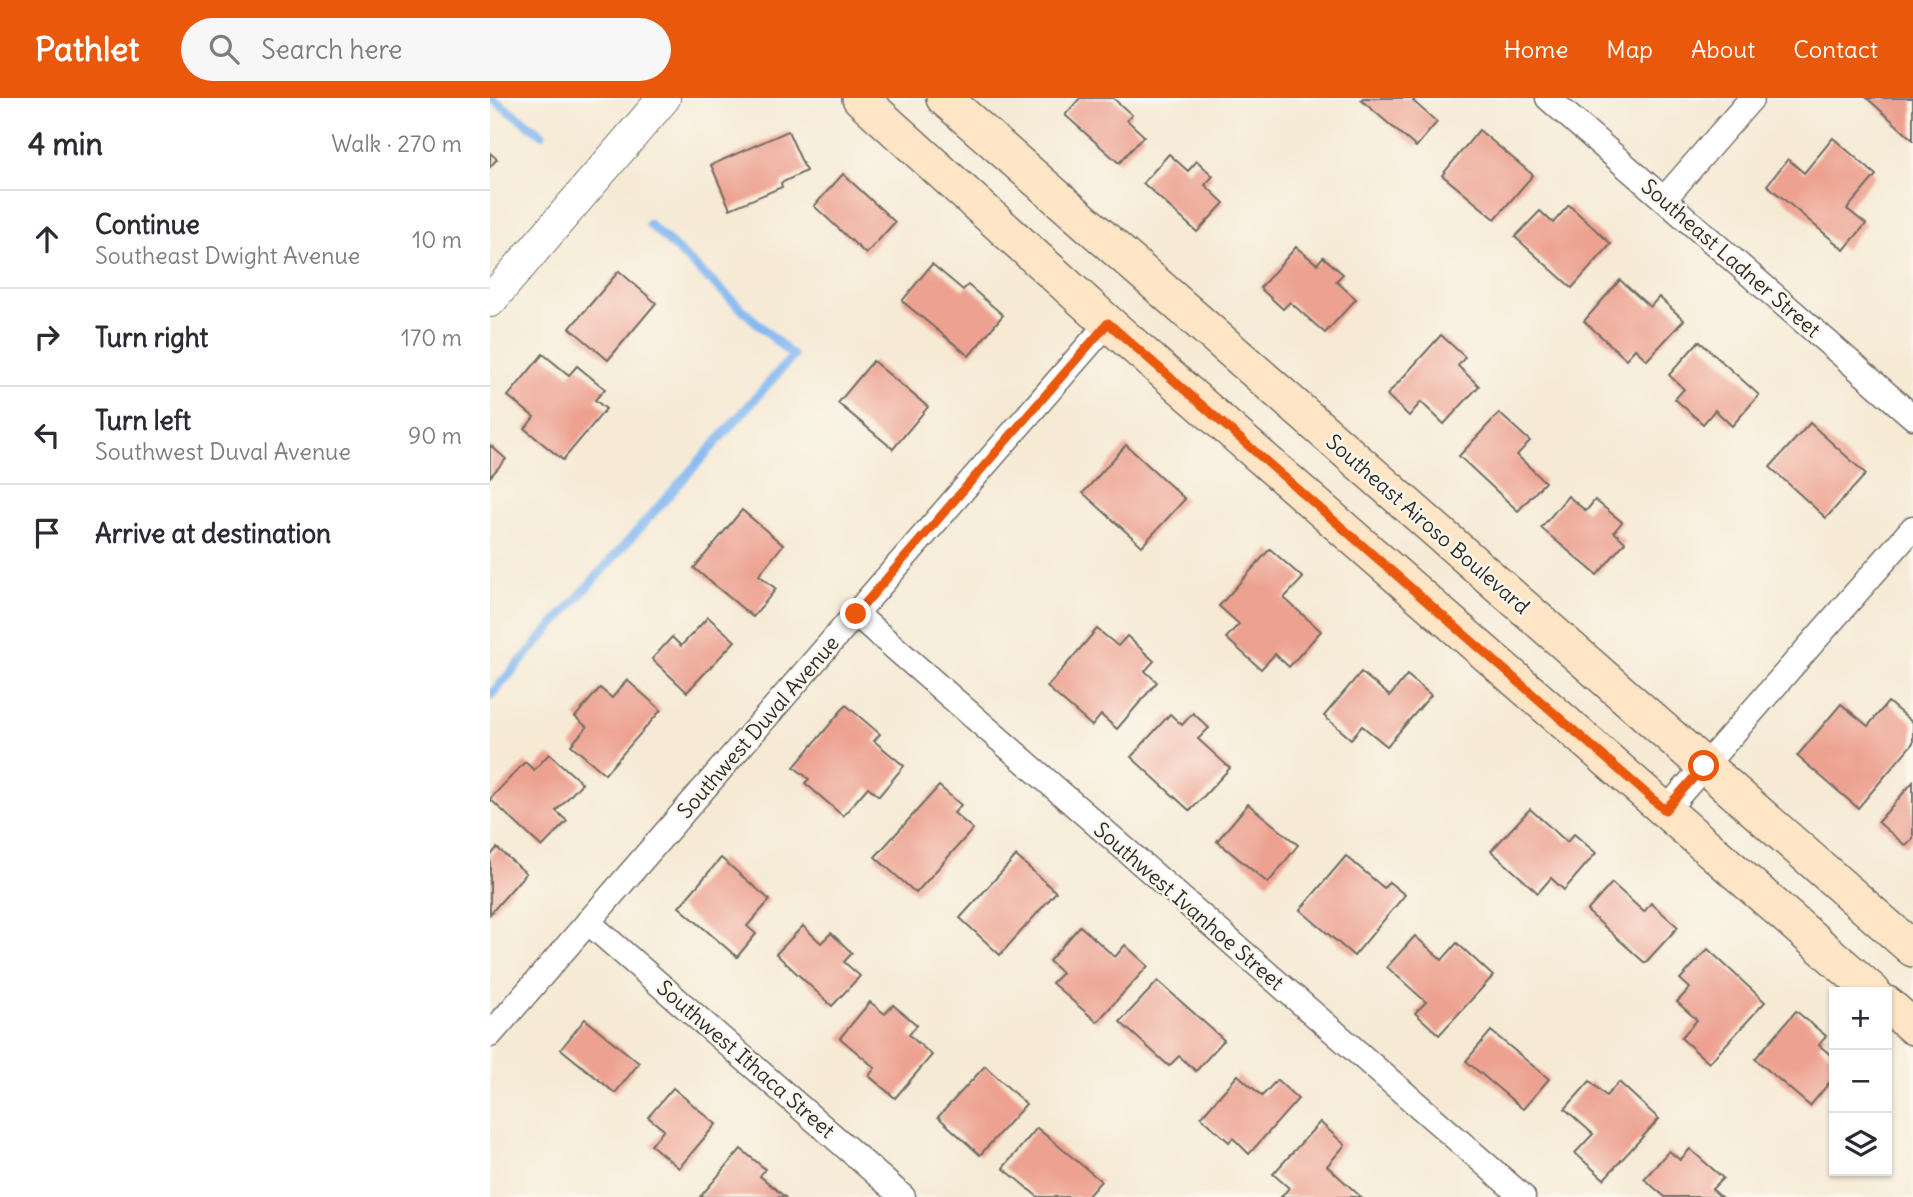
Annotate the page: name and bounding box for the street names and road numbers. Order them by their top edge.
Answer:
street label: Southeast Ladner Street [1636,173,1826,343]
street label: Southeast Airoso Boulevard [1321,428,1535,620]
street label: Southwest Duval Avenue [671,630,845,824]
street label: Southwest Ivanhoe Street [1088,816,1290,996]
street label: Southwest Ithaca Street [651,974,841,1144]

